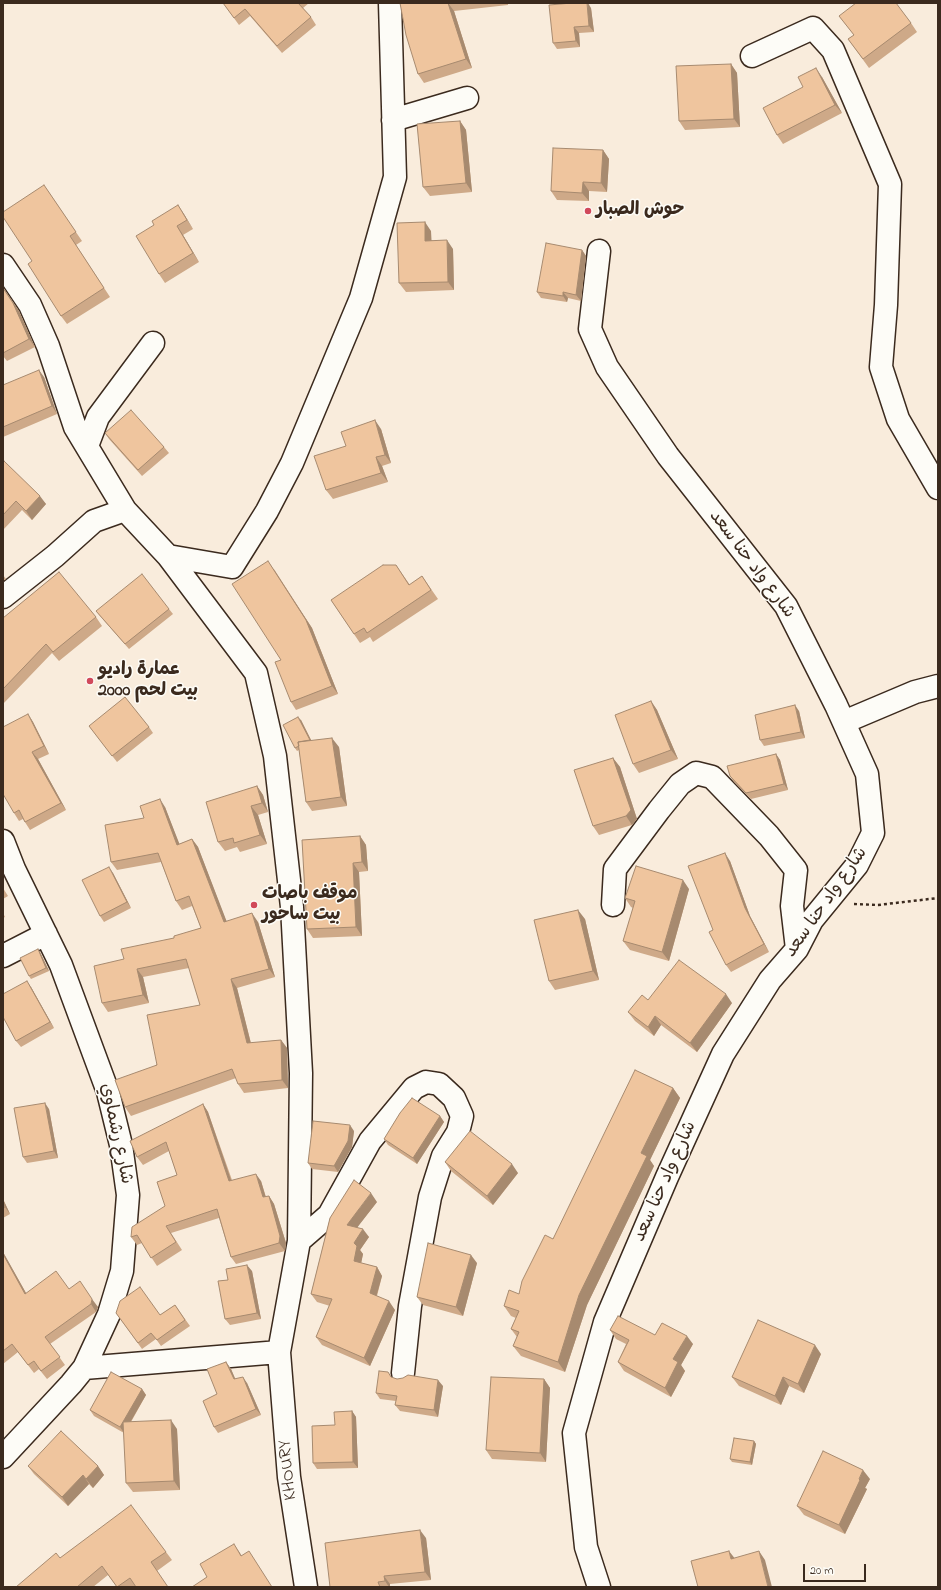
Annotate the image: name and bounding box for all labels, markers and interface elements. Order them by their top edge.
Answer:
place label: حوش الصبار [596,200,684,222]
marker: حوش الصبار [583,206,593,216]
street label: شارع واد حنا سعد [703,507,799,623]
place label: عمارة راديو بيت لحم 2000 [98,660,198,702]
marker: عمارة راديو بيت لحم 2000 [85,676,95,686]
street label: شارع واد حنا سعد [781,844,873,962]
place label: موقف باصات بيت ساحور [262,884,357,926]
marker: موقف باصات بيت ساحور [249,900,259,910]
street label: شارع رشماوي [94,1082,136,1186]
street label: شارع واد حنا سعد [630,1118,702,1246]
street label: KHOURY [275,1439,303,1501]
scale bar [805,1556,868,1582]
text: 20 m [810,1562,833,1580]

